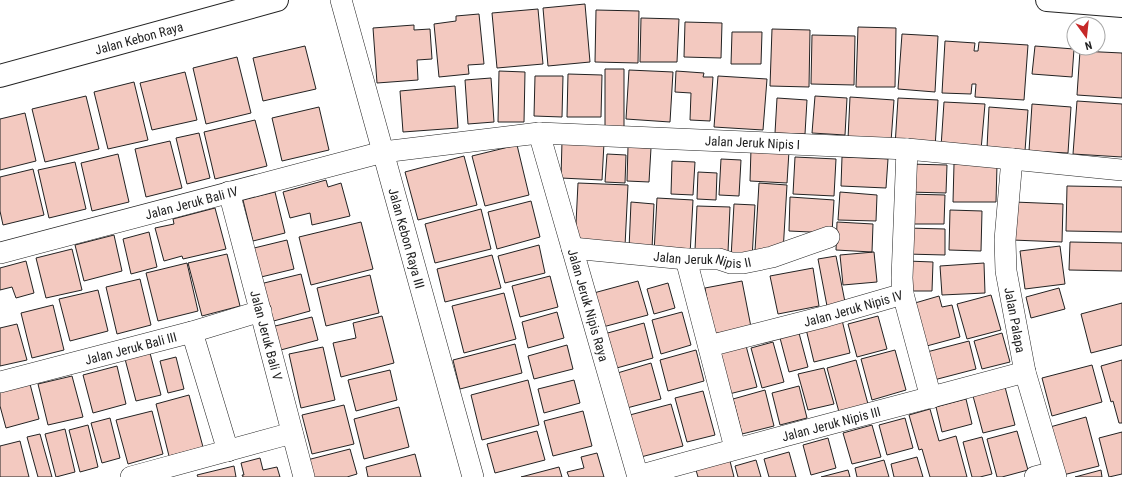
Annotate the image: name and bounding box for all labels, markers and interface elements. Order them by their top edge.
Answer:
north arrow [1066,16,1106,56]
street label: Jalan Kebon Raya [93,19,185,57]
text: N [1083,38,1093,52]
street label: Jalan Jeruk Nipis I [705,133,800,152]
street label: Jalan Jeruk Bali IV [143,183,240,222]
street label: Jalan Kebon Raya III [386,186,428,290]
street label: Jalan Jeruk Nipis Raya [565,247,612,363]
street label: Jalan Jeruk Nipis II [653,248,752,271]
street label: Jalan Palapa [1002,286,1029,354]
street label: Jalan Jeruk Nipis IV [802,287,905,329]
street label: Jalan Jeruk Bali V [248,289,286,382]
street label: Jalan Jeruk Bali III [83,329,178,367]
street label: Jalan Jeruk Nipis III [780,403,882,444]

